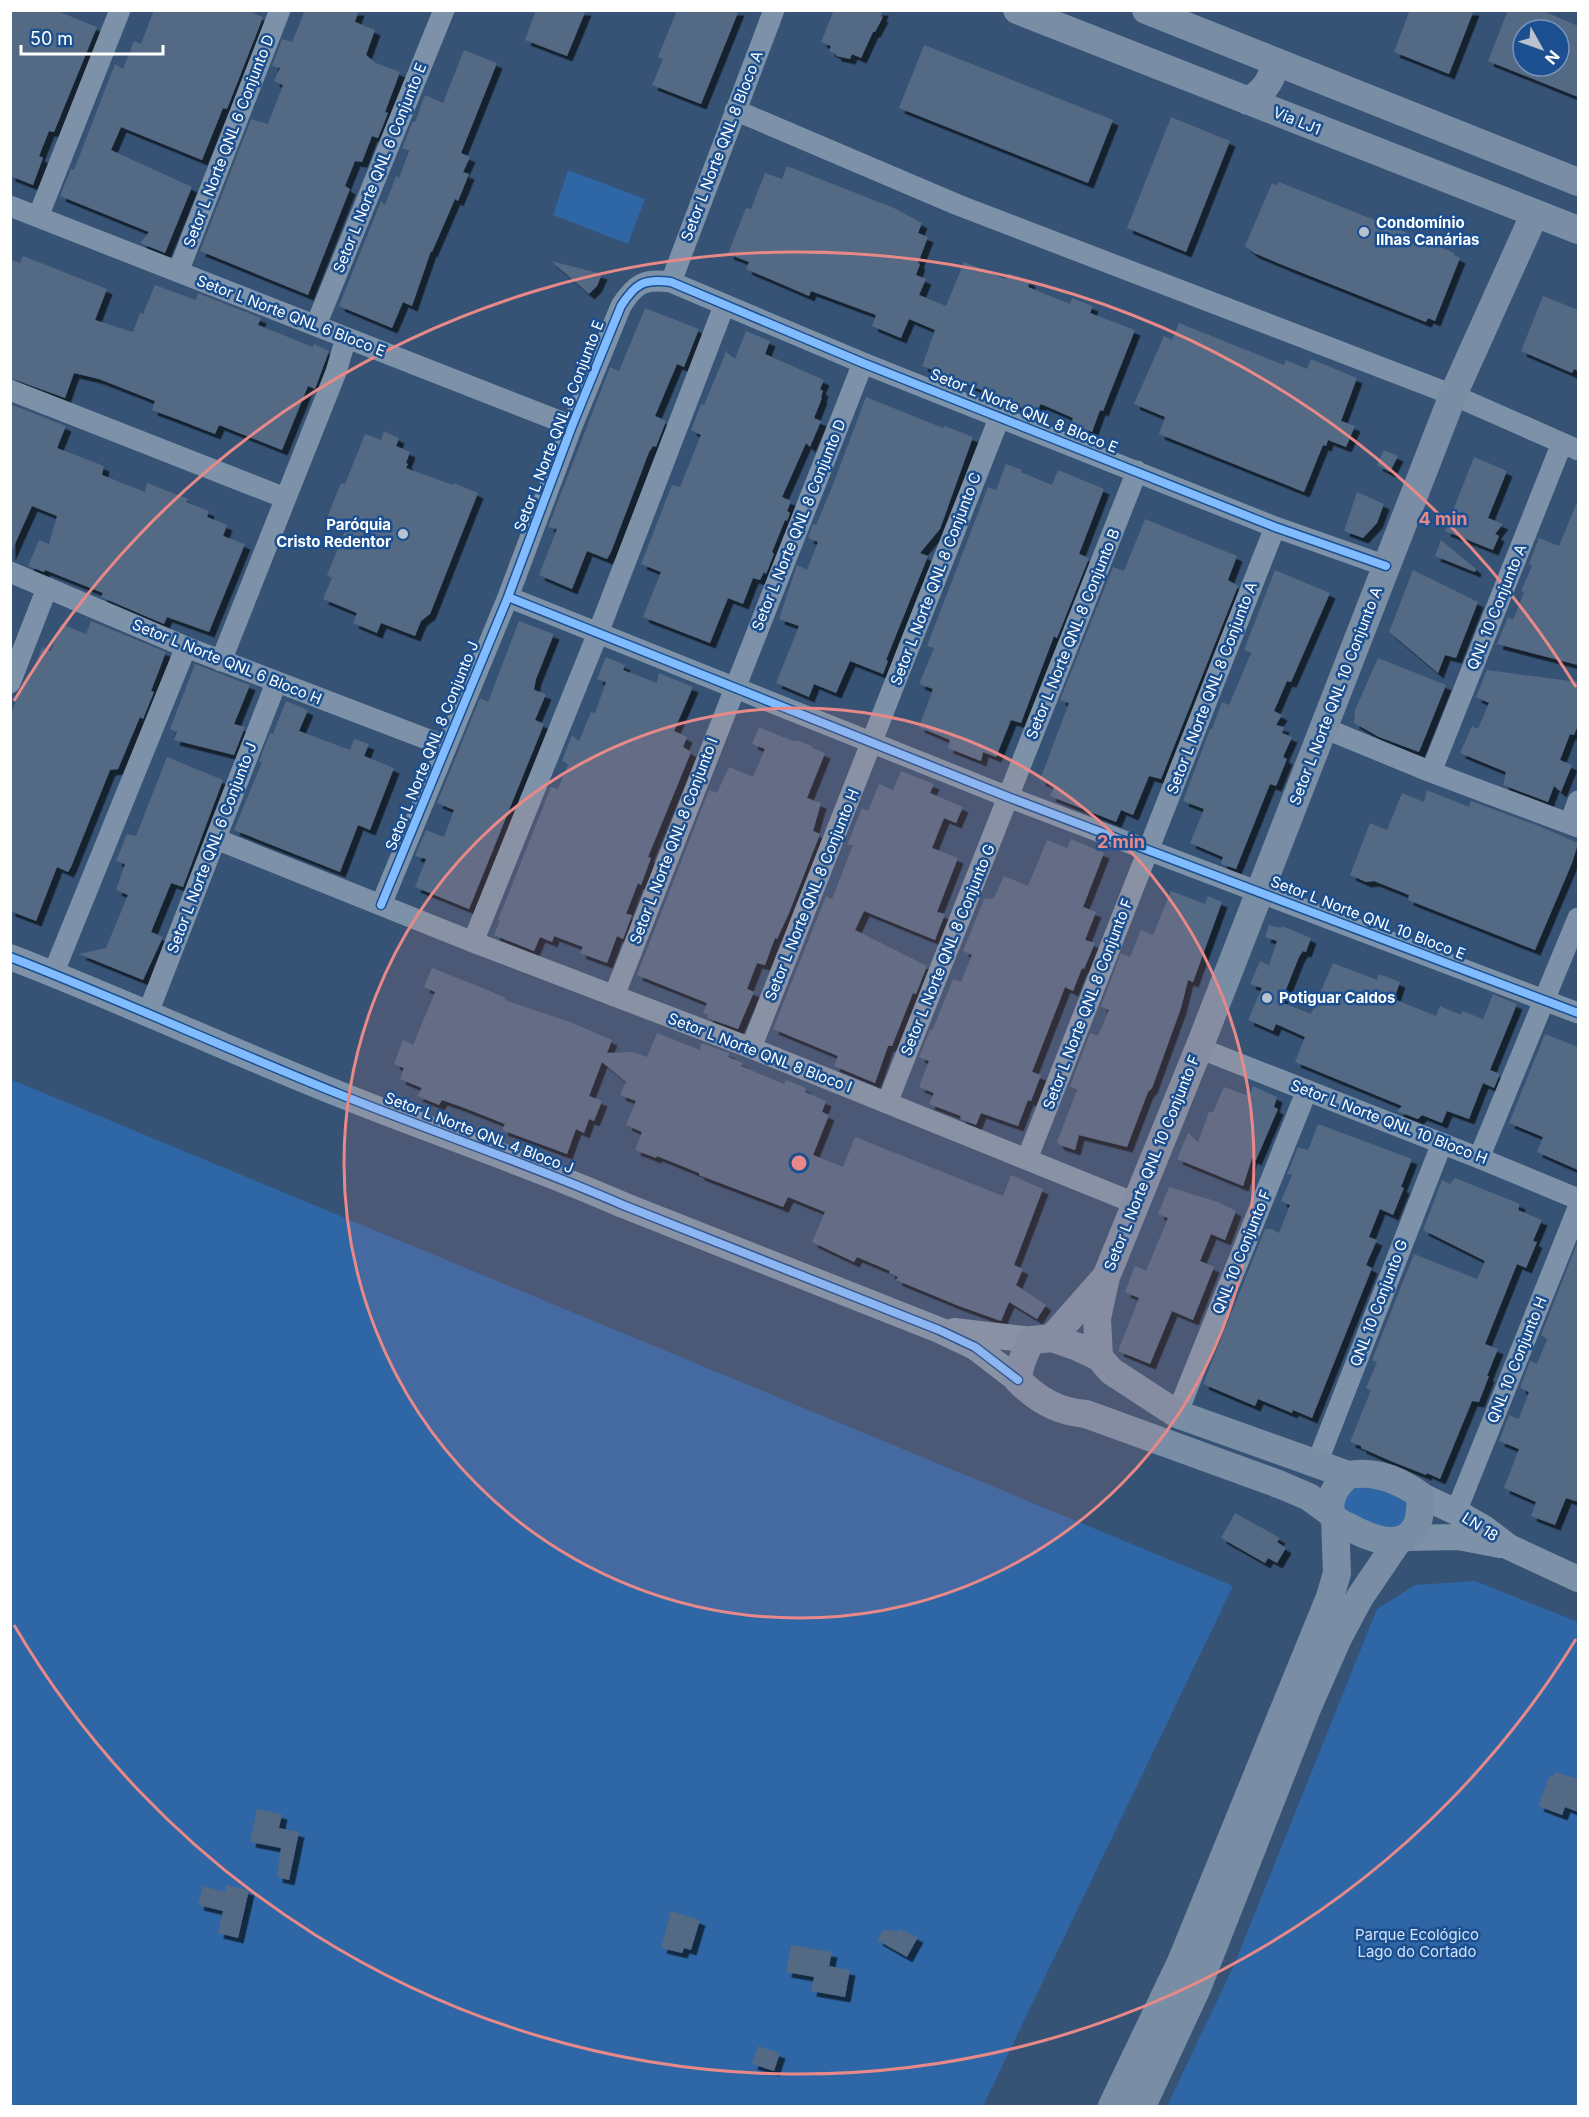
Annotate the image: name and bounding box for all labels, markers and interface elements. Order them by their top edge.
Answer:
scale bar [21,18,164,56]
north arrow [1511,18,1571,78]
text: 50 m [30,28,73,49]
street label: Setor L Norte QNL 6 Conjunto D [179,32,278,250]
text: N [1541,47,1564,69]
street label: Setor L Norte QNL 8 Bloco A [676,48,767,244]
street label: Setor L Norte QNL 6 Conjunto E [329,60,430,276]
street label: Via LJ1 [1271,102,1324,139]
place label: Condomínio Ilhas Canárias [1376,213,1480,249]
marker: Condomínio Ilhas Canárias [1357,225,1371,239]
street label: Setor L Norte QNL 6 Bloco E [194,271,388,360]
street label: Setor L Norte QNL 8 Conjunto E [509,318,608,534]
street label: Setor L Norte QNL 8 Bloco E [928,364,1121,457]
street label: Setor L Norte QNL 8 Conjunto D [747,416,850,633]
street label: Setor L Norte QNL 8 Conjunto C [886,470,985,688]
text: 4 min [1419,508,1467,529]
place label: Paróquia Cristo Redentor [276,515,391,551]
street label: Setor L Norte QNL 8 Conjunto B [1021,526,1124,742]
marker: Paróquia Cristo Redentor [396,527,410,541]
street label: QNL 10 Conjunto A [1463,541,1530,672]
street label: Setor L Norte QNL 8 Conjunto A [1162,579,1261,797]
street label: Setor L Norte QNL 10 Conjunto A [1285,584,1386,808]
street label: Setor L Norte QNL 6 Bloco H [130,615,325,708]
street label: Setor L Norte QNL 8 Conjunto J [381,638,482,853]
street label: Setor L Norte QNL 8 Conjunto I [625,735,722,947]
street label: Setor L Norte QNL 6 Conjunto J [162,740,261,956]
street label: Setor L Norte QNL 8 Conjunto H [760,786,863,1004]
text: 2 min [1097,831,1145,852]
street label: Setor L Norte QNL 8 Conjunto G [896,841,999,1059]
street label: Setor L Norte QNL 10 Bloco E [1268,872,1468,964]
street label: Setor L Norte QNL 8 Conjunto F [1038,896,1137,1112]
place label: Potiguar Caldos [1279,988,1395,1007]
marker: Potiguar Caldos [1260,991,1274,1005]
street label: Setor L Norte QNL 8 Bloco I [665,1009,855,1096]
street label: Setor L Norte QNL 10 Conjunto F [1099,1052,1204,1273]
street label: Setor L Norte QNL 10 Bloco H [1288,1075,1490,1168]
street label: Setor L Norte QNL 4 Bloco J [382,1088,576,1177]
centre of rings [789,1153,809,1173]
street label: QNL 10 Conjunto F [1208,1187,1275,1317]
street label: QNL 10 Conjunto G [1346,1237,1412,1369]
street label: QNL 10 Conjunto H [1483,1294,1551,1426]
street label: LN 18 [1459,1508,1502,1545]
park label: Parque Ecológico Lago do Cortado [1355,1925,1479,1961]

